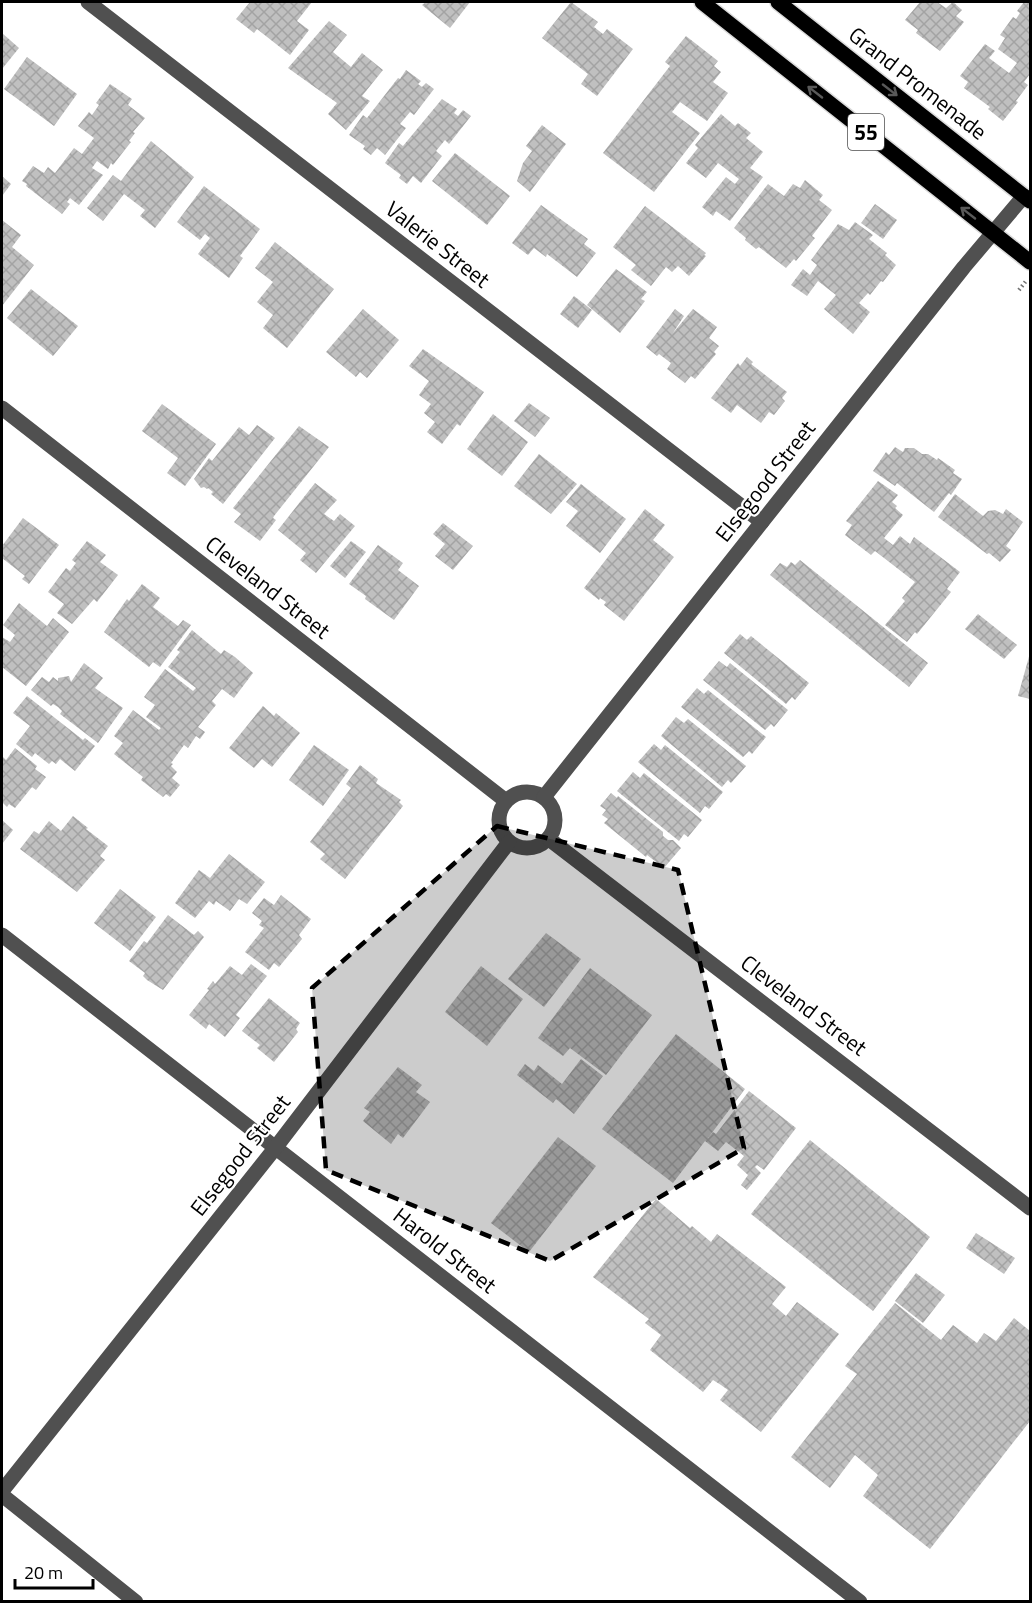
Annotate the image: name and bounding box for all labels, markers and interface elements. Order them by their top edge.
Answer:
street label: Grand Promenade [841,18,995,148]
one-way arrow [882,83,898,96]
one-way arrow [808,85,824,98]
road number: 55 [848,114,884,150]
street label: Valerie Street [378,192,498,296]
one-way arrow [960,206,976,219]
street label: Elsegood Street [707,413,824,549]
street label: Cleveland Street [198,527,338,647]
street label: Cleveland Street [734,946,875,1064]
street label: Elsegood Street [182,1087,299,1223]
street label: Harold Street [386,1199,504,1301]
scale bar [15,1552,93,1590]
text: 20 m [24,1559,63,1586]

